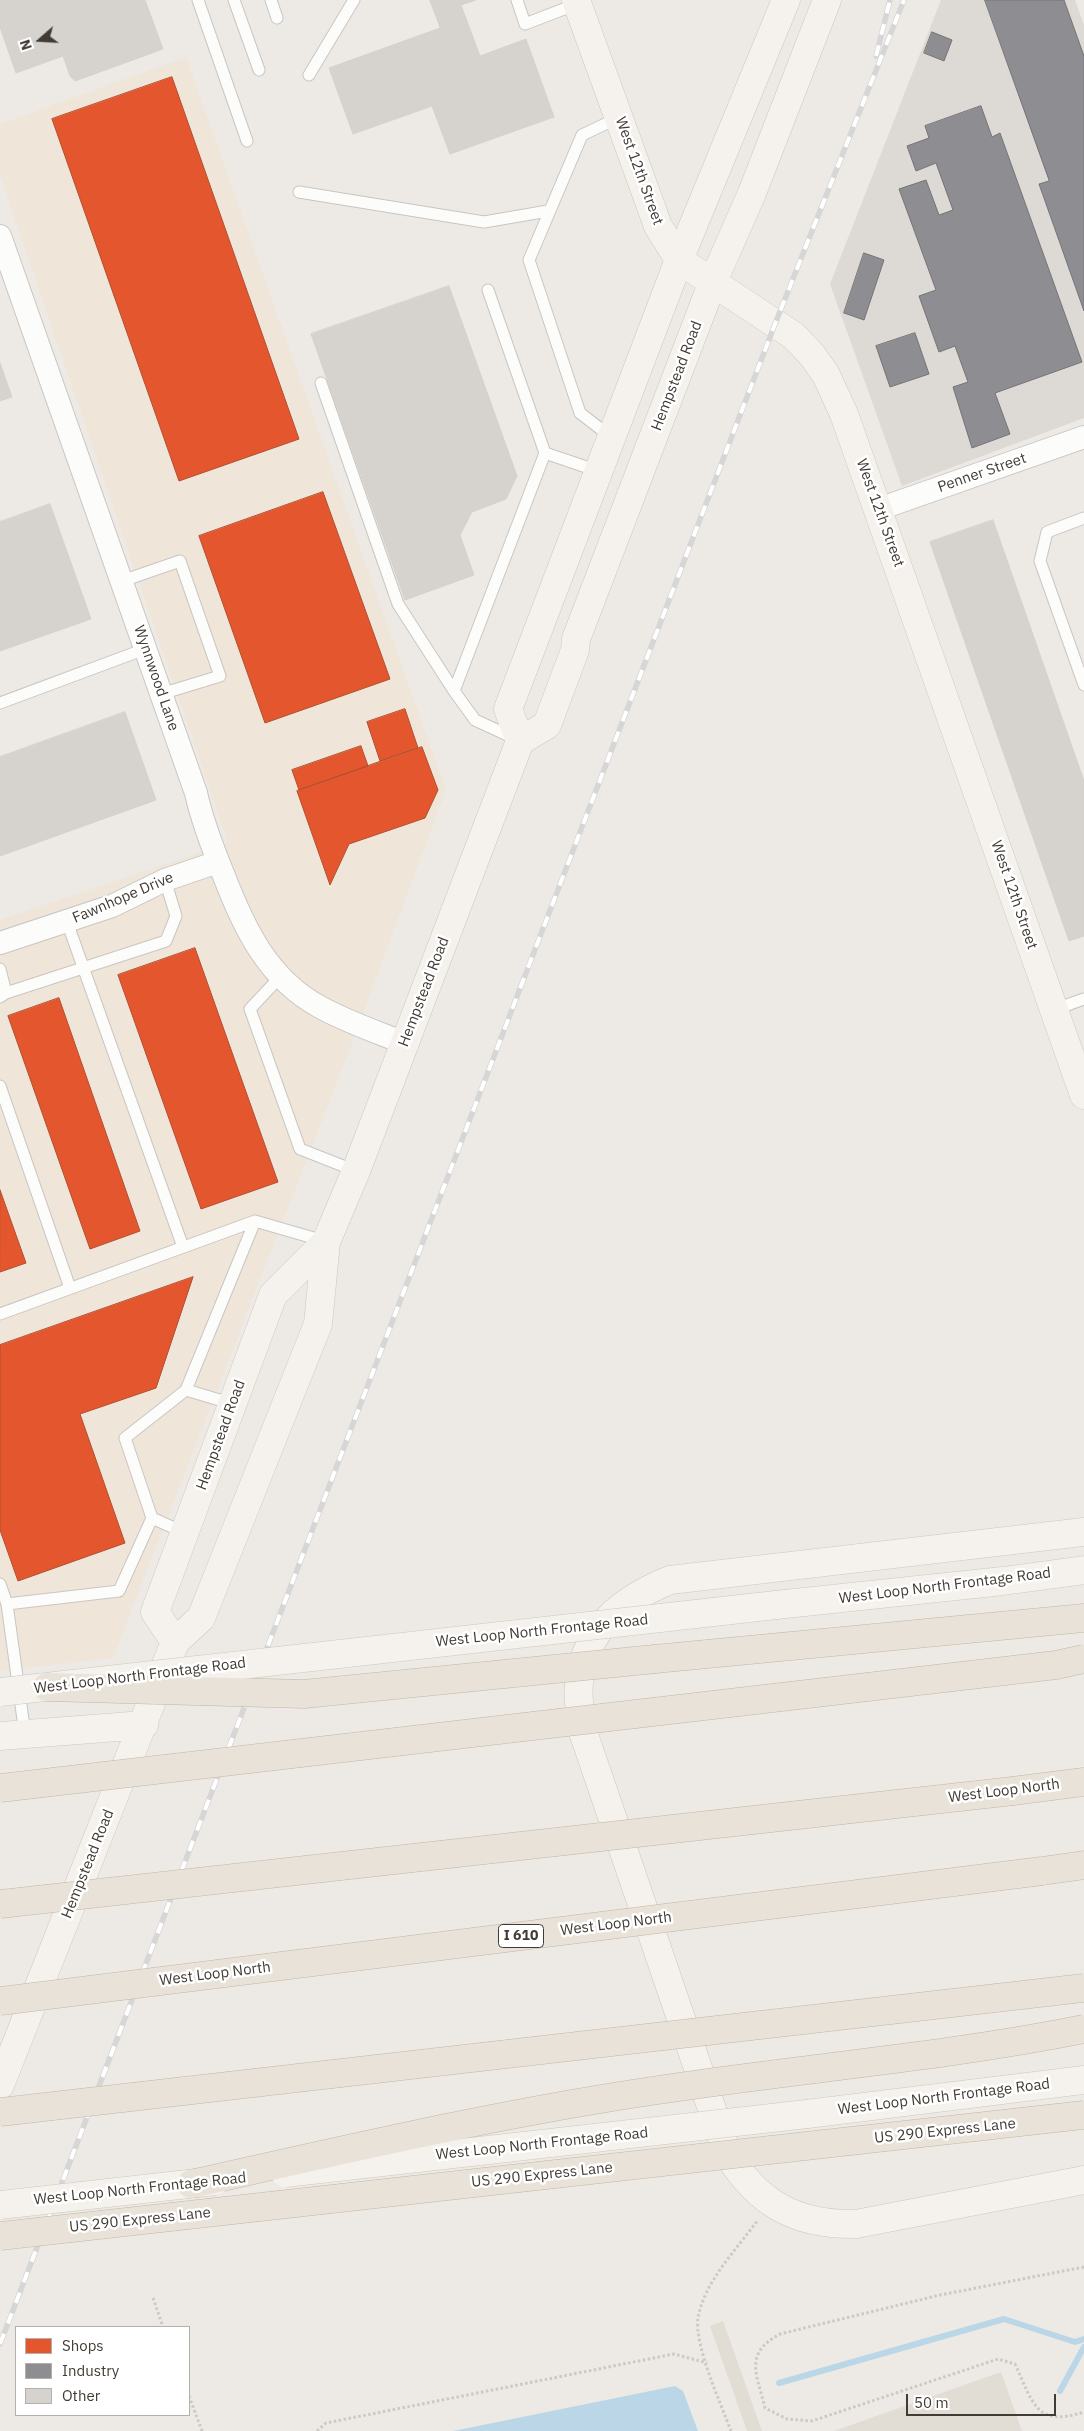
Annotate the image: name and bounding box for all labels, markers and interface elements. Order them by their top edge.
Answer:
north arrow [15,15,65,65]
text: N [16,37,36,53]
street label: West 12th Street [611,114,667,228]
street label: Hempstead Road [648,319,706,433]
street label: Penner Street [935,449,1029,497]
street label: West 12th Street [852,456,908,570]
street label: Wynnwood Lane [129,623,183,733]
street label: West 12th Street [987,838,1041,952]
street label: Fawnhope Drive [70,869,176,927]
street label: Hempstead Road [395,935,453,1049]
street label: Hempstead Road [193,1377,249,1493]
street label: West Loop North Frontage Road [838,1564,1052,1608]
street label: West Loop North Frontage Road [435,1611,649,1651]
street label: West Loop North Frontage Road [33,1654,247,1698]
street label: West Loop North [947,1775,1061,1807]
street label: Hempstead Road [58,1807,118,1921]
street label: West Loop North [559,1908,673,1940]
road number: I 610 [498,1924,544,1948]
street label: West Loop North [158,1958,272,1990]
street label: West Loop North Frontage Road [837,2075,1051,2119]
street label: US 290 Express Lane [873,2115,1017,2147]
street label: West Loop North Frontage Road [435,2124,649,2164]
street label: US 290 Express Lane [470,2159,614,2191]
street label: West Loop North Frontage Road [33,2169,247,2209]
street label: US 290 Express Lane [68,2204,212,2236]
legend [15,2326,190,2416]
text: Shops [62,2336,104,2355]
text: Industry [62,2361,119,2380]
scale bar [909,2384,1059,2416]
text: Other [62,2386,100,2405]
text: 50 m [914,2393,949,2412]

